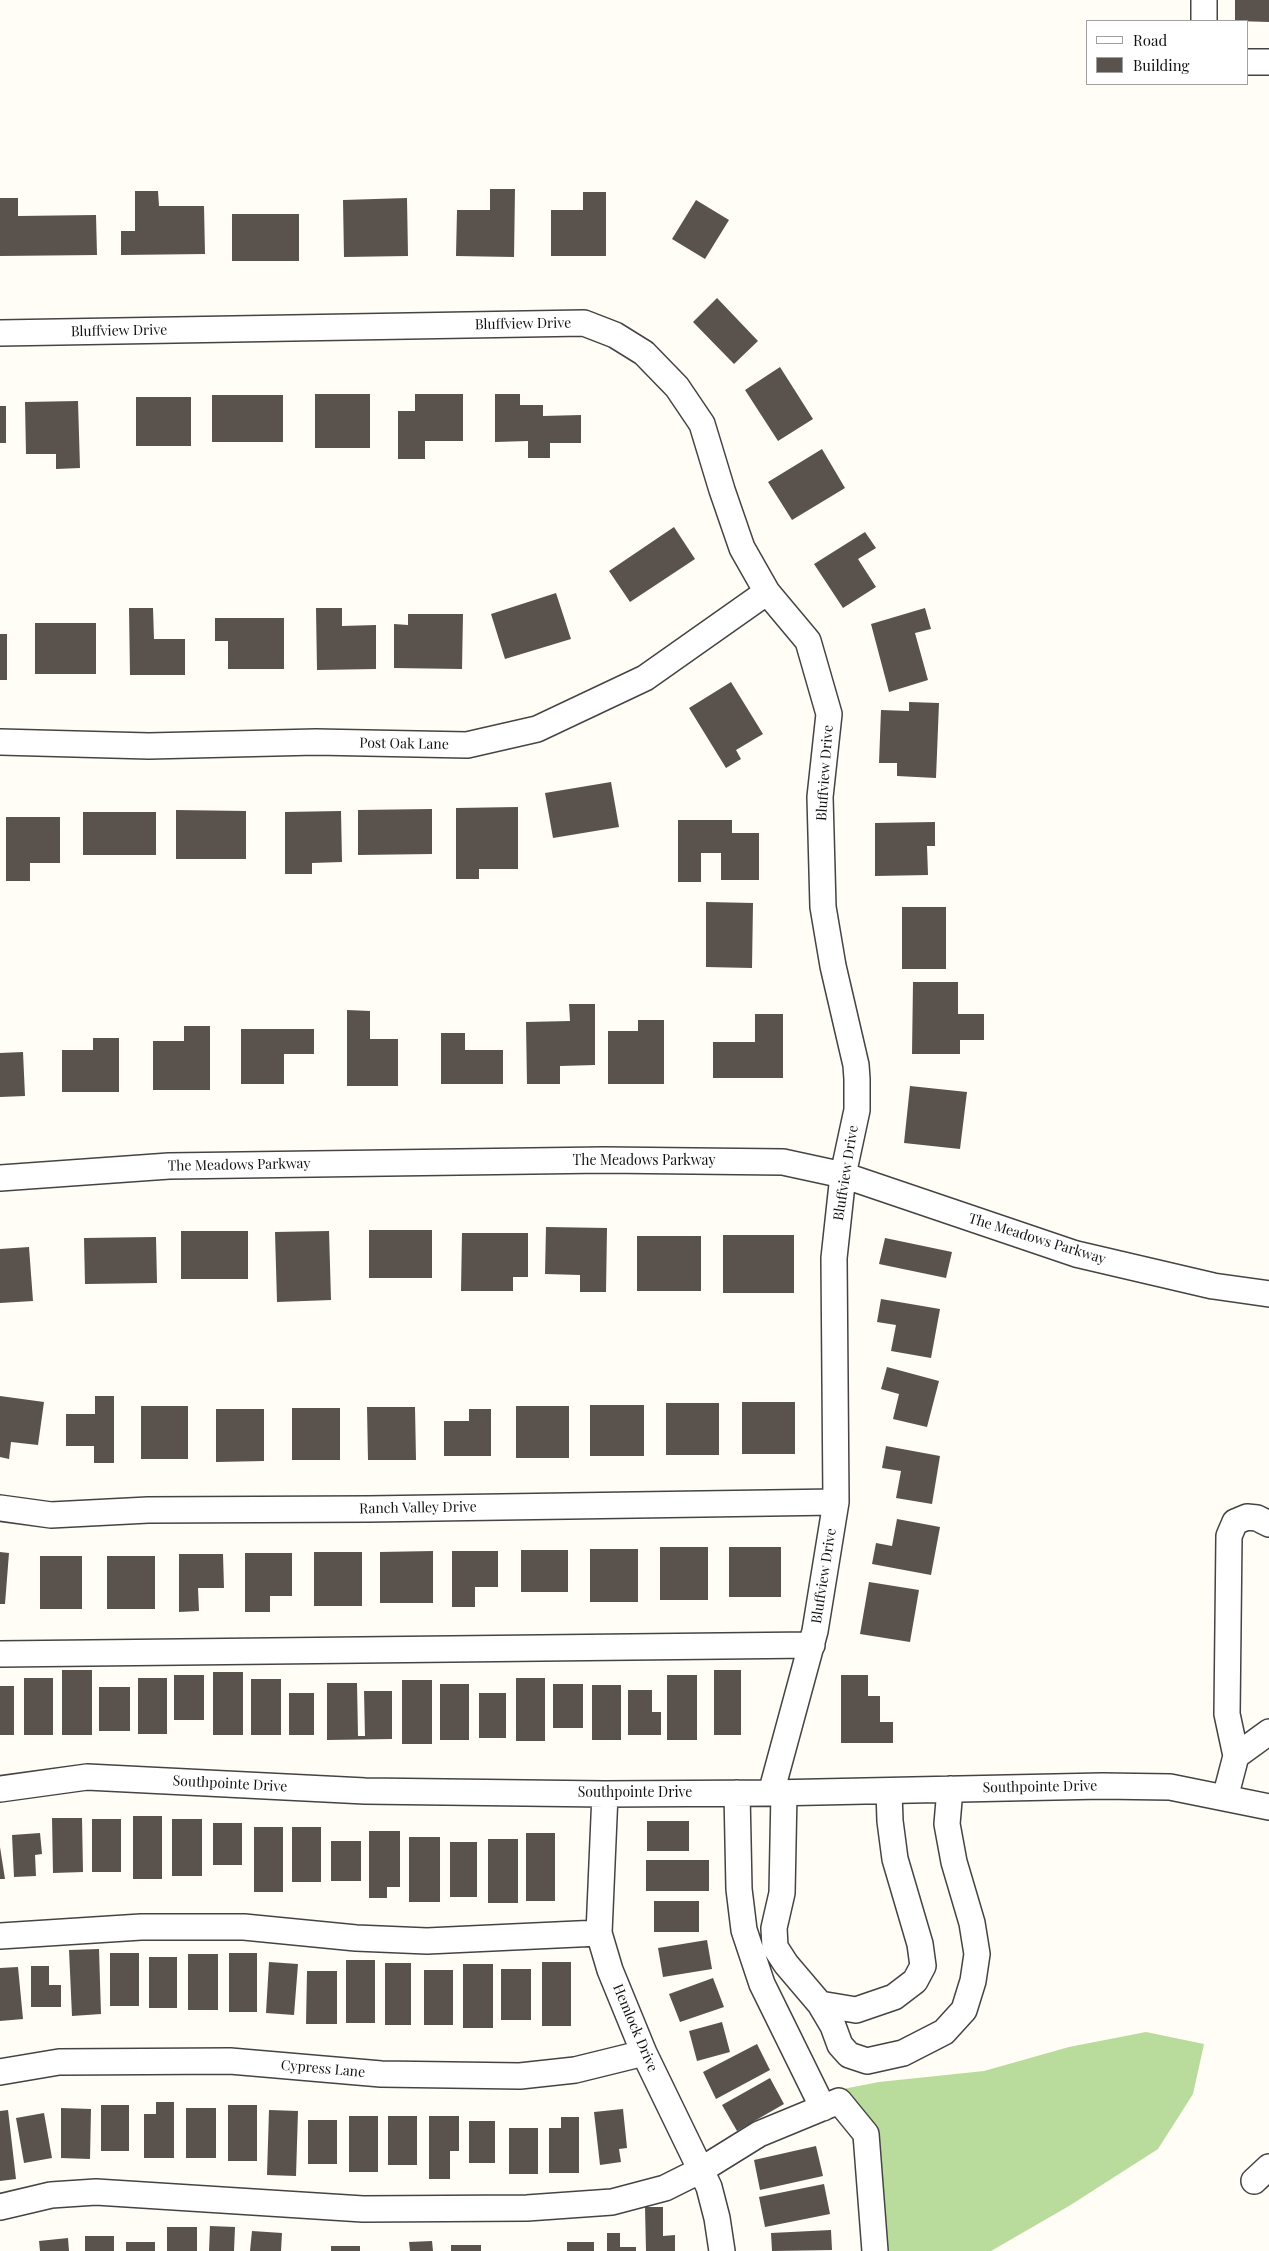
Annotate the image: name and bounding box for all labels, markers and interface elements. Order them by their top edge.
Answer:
legend [1086,20,1249,85]
text: Road [1133,30,1167,50]
text: Building [1133,55,1189,75]
street label: Bluffview Drive [475,315,571,333]
street label: Bluffview Drive [71,322,167,340]
street label: Bluffview Drive [813,724,837,822]
street label: Post Oak Lane [359,735,449,753]
street label: Bluffview Drive [830,1124,862,1222]
street label: The Meadows Parkway [573,1153,715,1169]
street label: The Meadows Parkway [167,1155,311,1175]
street label: The Meadows Parkway [966,1210,1108,1268]
street label: Ranch Valley Drive [359,1499,477,1517]
street label: Bluffview Drive [808,1527,840,1625]
street label: Southpointe Drive [172,1773,288,1795]
street label: Southpointe Drive [983,1778,1097,1796]
street label: Southpointe Drive [578,1785,692,1801]
street label: Hemlock Drive [609,1982,661,2074]
street label: Cypress Lane [280,2057,366,2081]

